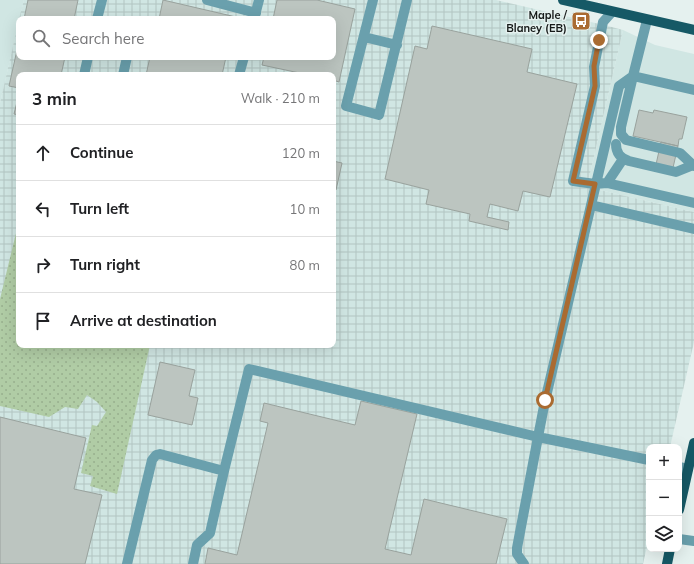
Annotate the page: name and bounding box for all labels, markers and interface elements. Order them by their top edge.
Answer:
place label: Maple / Blaney (EB) [506,8,568,35]
bus stop icon: Maple / Blaney (EB) [570,10,592,32]
search box [16,16,336,60]
icon: search [30,27,52,49]
text: Search here [62,29,144,48]
route end [590,31,608,49]
text: 3 min [32,88,77,109]
text: Walk · 210 m [241,90,320,106]
icon: ahead [32,142,54,164]
text: Continue [70,143,133,162]
text: 120 m [282,145,320,161]
icon: left [32,198,54,220]
text: Turn left [70,199,129,218]
text: 10 m [290,201,320,217]
icon: right [32,254,54,276]
text: Turn right [70,255,140,274]
text: 80 m [290,257,320,273]
icon: arrive [32,310,54,332]
text: Arrive at destination [70,311,217,330]
route start [536,391,554,409]
map controls [646,444,682,552]
button: + [646,444,682,480]
button: − [646,480,682,516]
button: layers [646,516,682,552]

